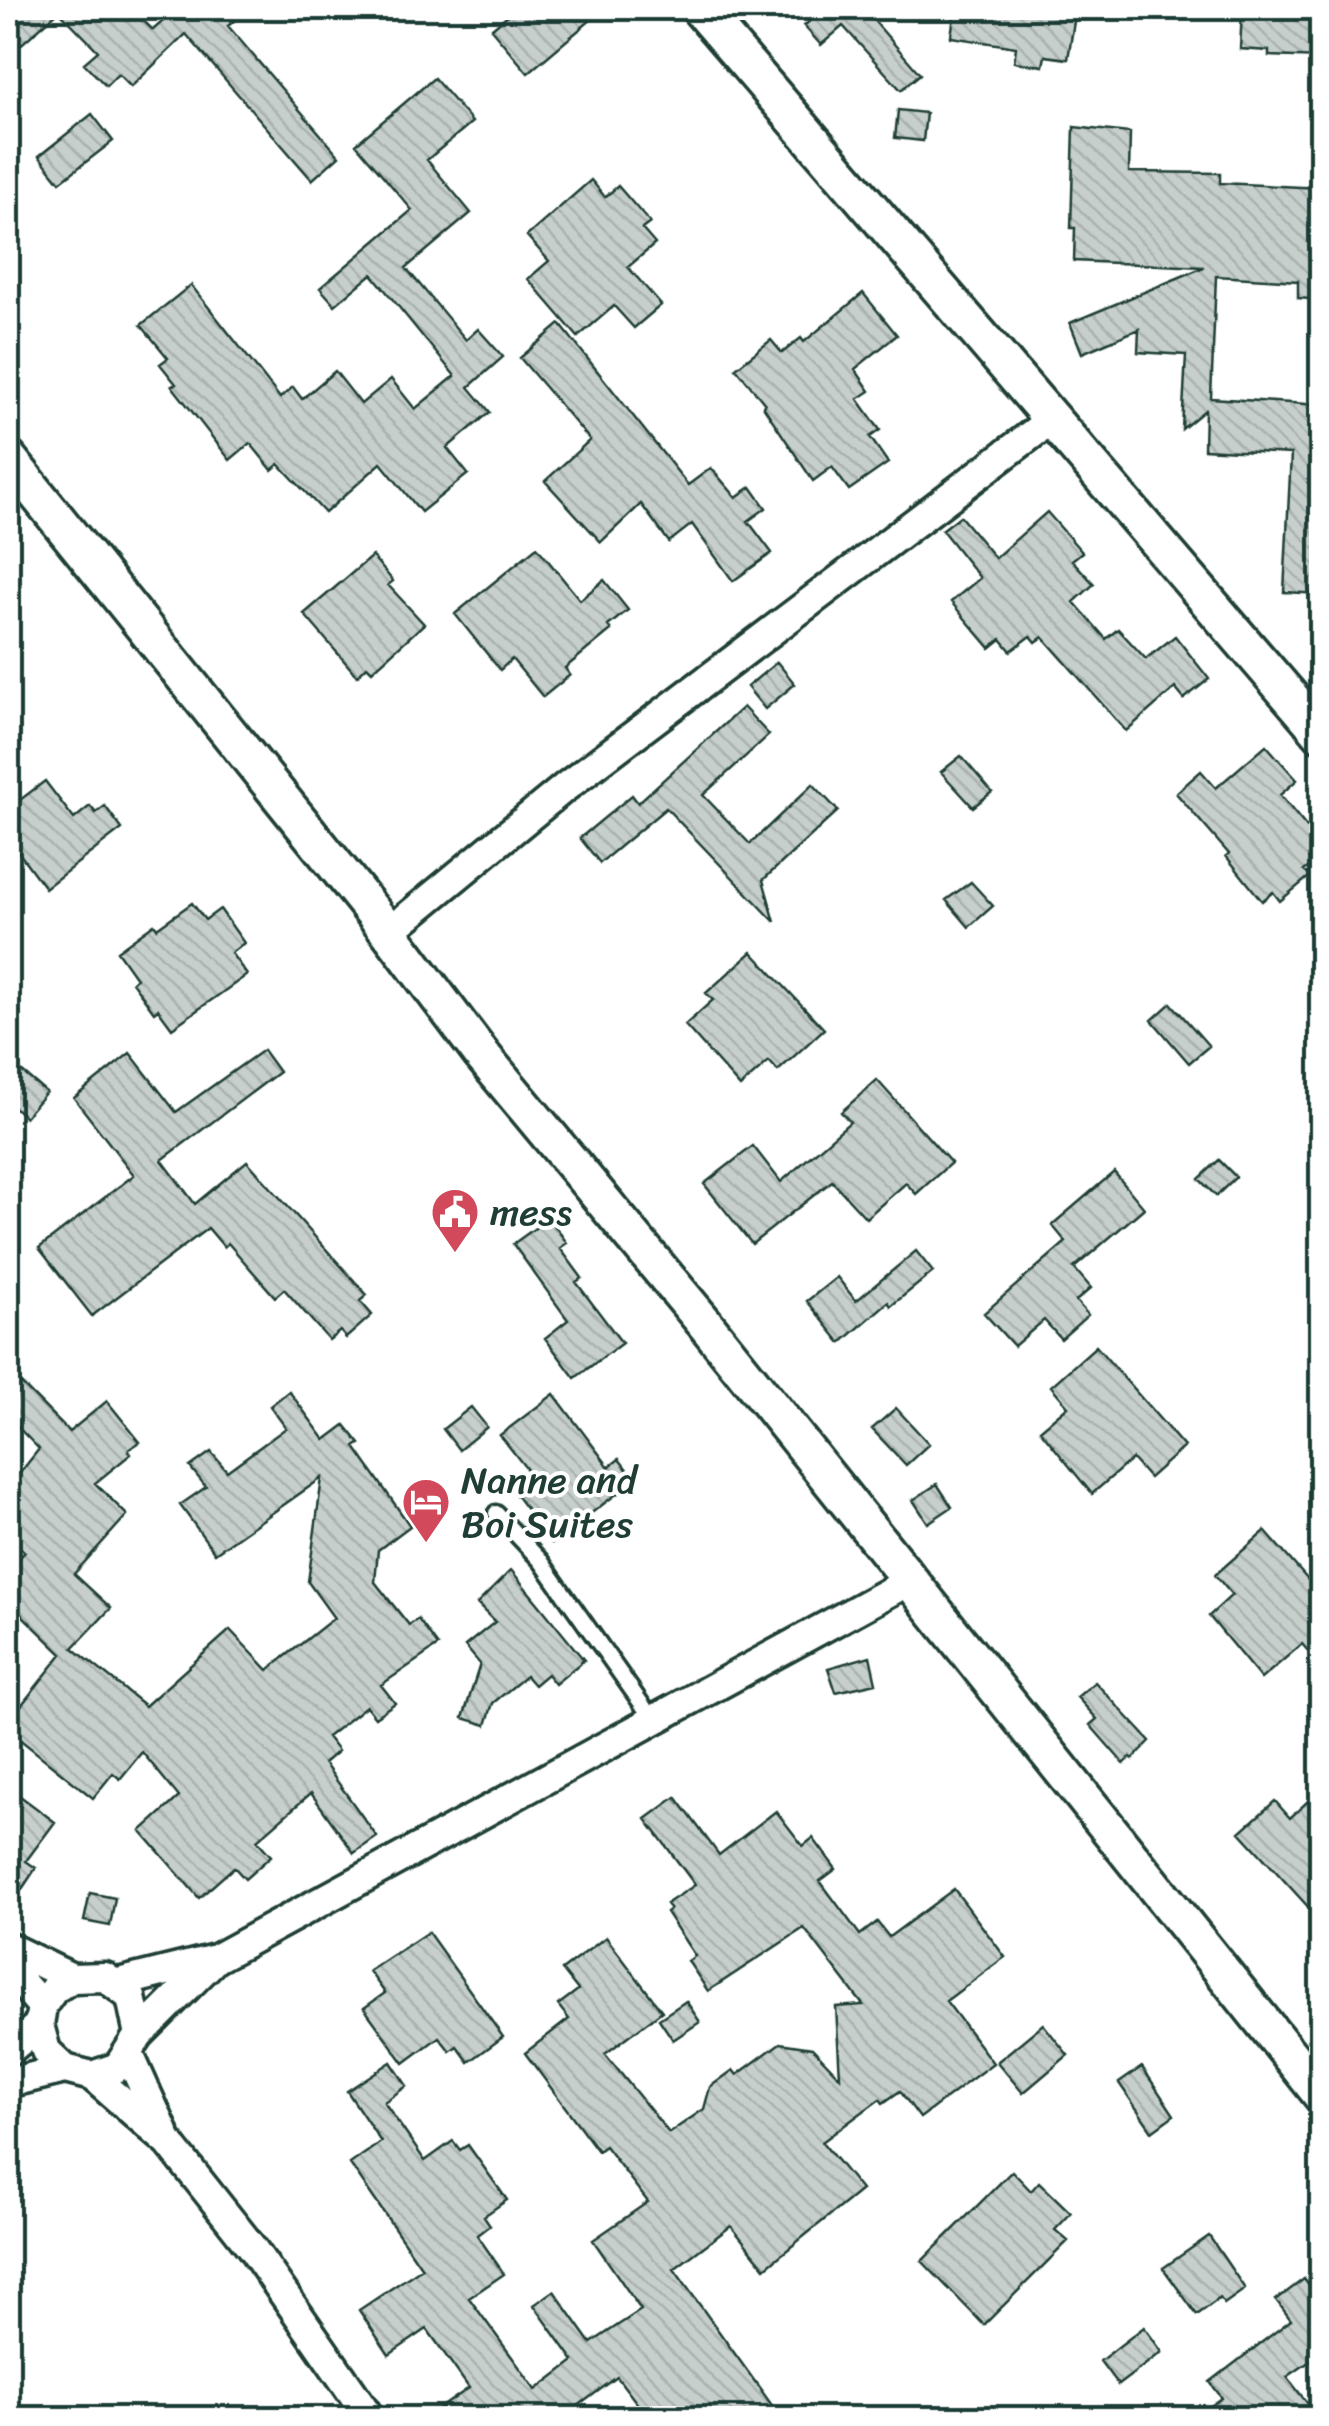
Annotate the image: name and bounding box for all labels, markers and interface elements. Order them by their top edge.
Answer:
place label: mess [490,1179,572,1246]
public building icon: mess [429,1186,481,1254]
place label: Nanne and Boi Suites [461,1447,639,1558]
hotel icon: Nanne and Boi Suites [400,1476,452,1544]

